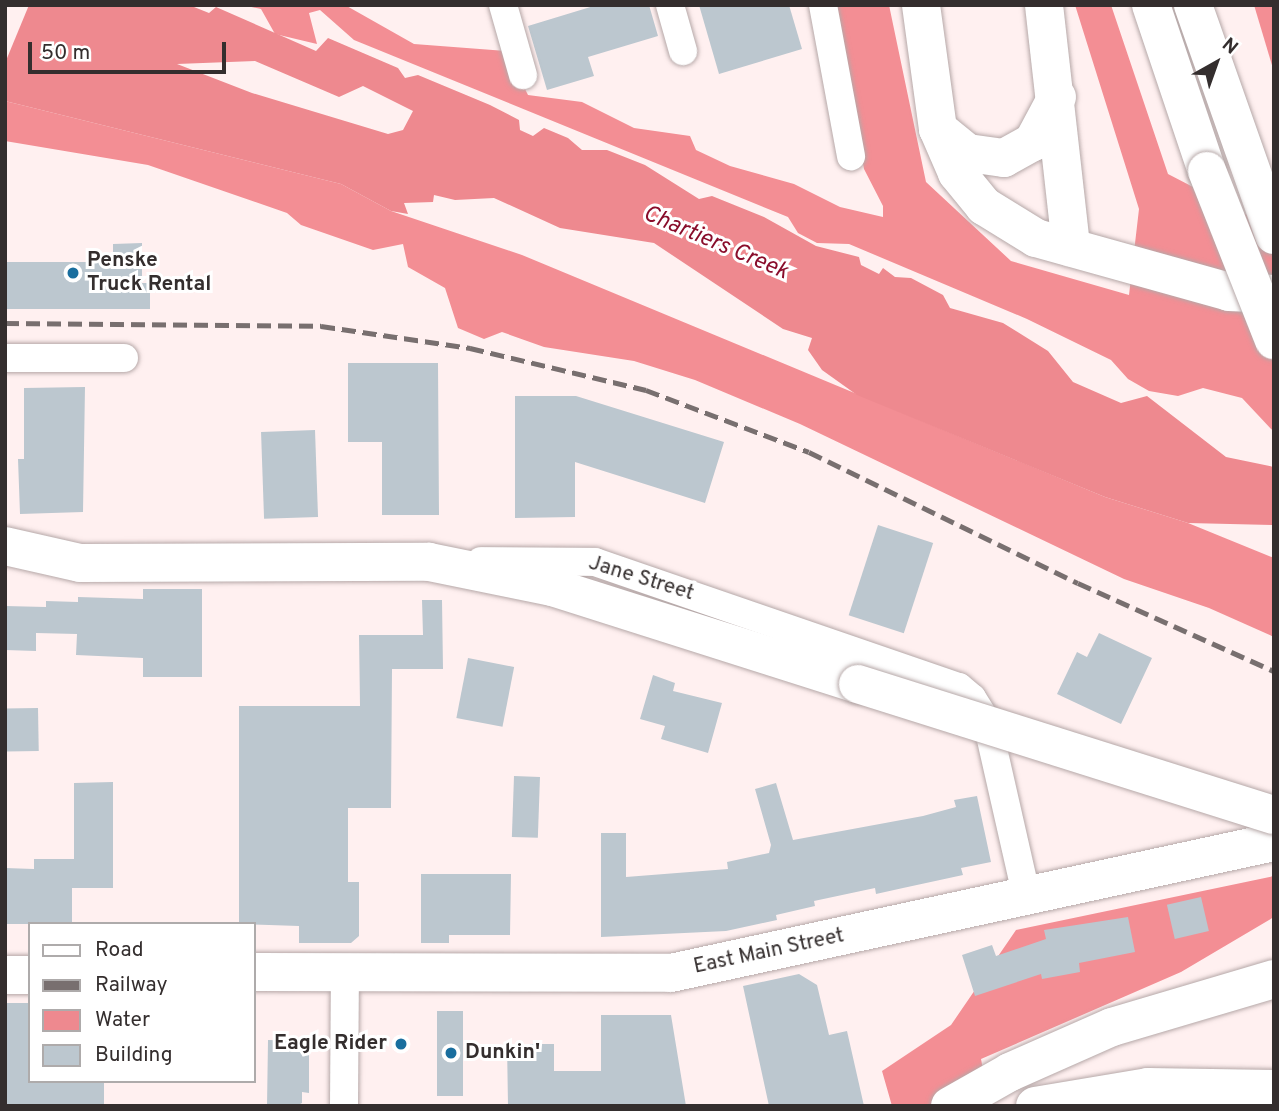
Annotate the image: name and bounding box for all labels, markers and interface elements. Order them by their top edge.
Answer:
scale bar [32,28,229,72]
north arrow [1181,28,1251,98]
text: N [1217,33,1242,60]
text: 50 m [41,40,90,67]
water label: Chartiers Creek [638,201,792,287]
place label: Penske Truck Rental [87,248,211,298]
marker: Penske Truck Rental [65,265,81,281]
street label: Jane Street [585,551,697,607]
legend [28,922,256,1083]
street label: East Main Street [691,924,847,980]
text: Road [95,937,144,964]
text: Railway [95,972,168,999]
text: Water [95,1007,150,1034]
place label: Eagle Rider [274,1031,387,1057]
marker: Eagle Rider [393,1036,409,1052]
place label: Dunkin' [465,1040,540,1066]
text: Building [95,1042,173,1069]
marker: Dunkin' [443,1045,459,1061]

